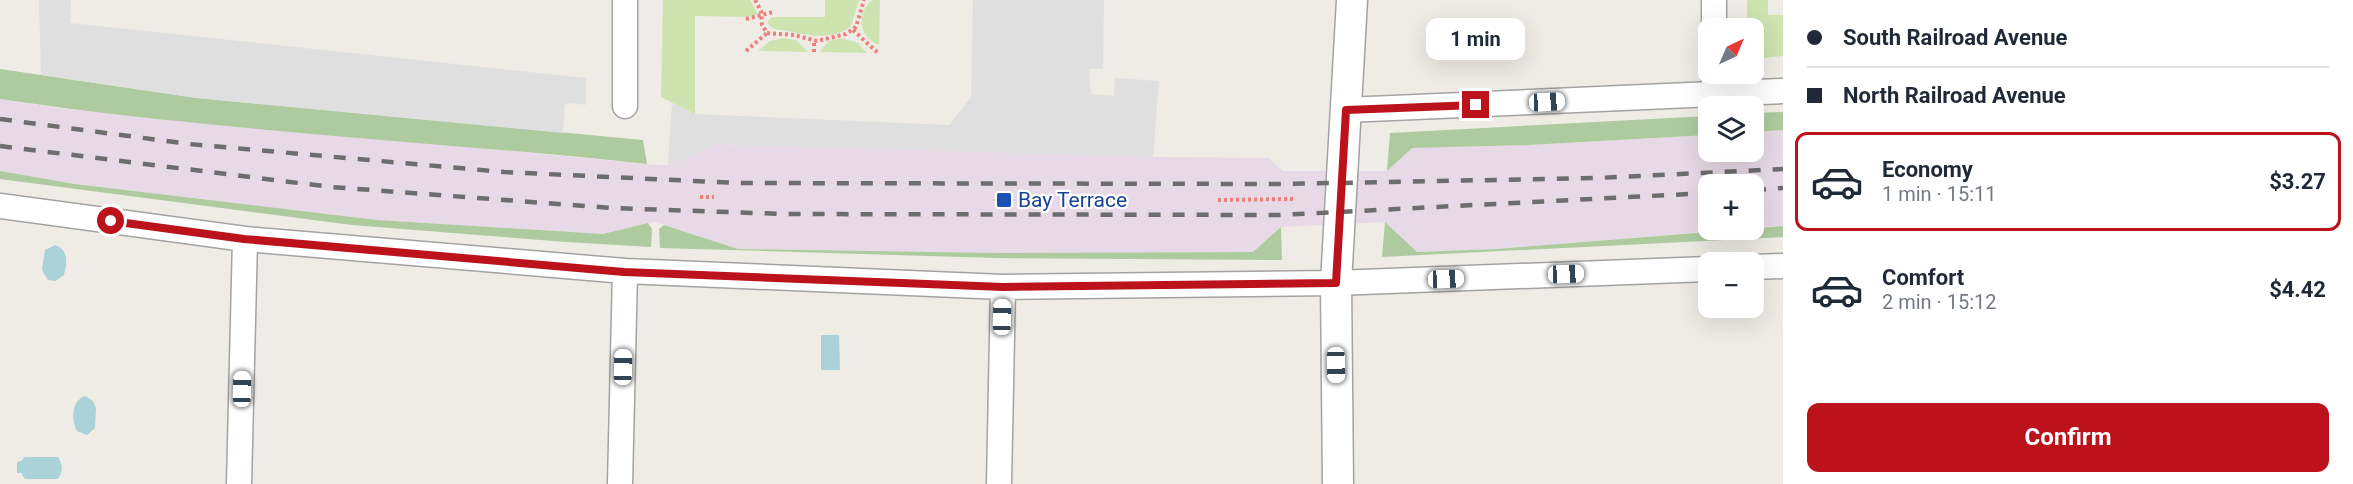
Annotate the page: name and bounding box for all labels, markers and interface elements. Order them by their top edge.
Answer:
callout: 1 min [1426,18,1526,60]
north arrow [1698,18,1764,84]
map controls [1698,18,1764,318]
text: South Railroad Avenue [1843,25,2067,50]
text: 1 min [1450,27,1501,51]
text: North Railroad Avenue [1843,83,2066,108]
route end [1462,91,1489,118]
car [1529,92,1565,112]
button: layers [1698,96,1764,162]
icon: car [1810,155,1864,209]
text: Economy [1882,157,1973,182]
text: $3.27 [2269,169,2326,194]
button: + [1698,174,1764,240]
text: 1 min · 15:11 [1882,182,1997,206]
place label: Bay Terrace [1018,188,1127,212]
marker: Bay Terrace [995,191,1013,209]
route start [97,207,124,234]
button: − [1698,252,1764,318]
icon: car [1810,263,1864,317]
car [1548,264,1584,284]
text: Comfort [1882,265,1964,290]
car [1428,269,1464,289]
text: $4.42 [2269,277,2326,302]
text: 2 min · 15:12 [1882,290,1997,314]
car [993,299,1011,335]
car [1327,347,1345,383]
car [614,349,632,385]
car [233,371,251,407]
button: Confirm [1807,403,2329,472]

